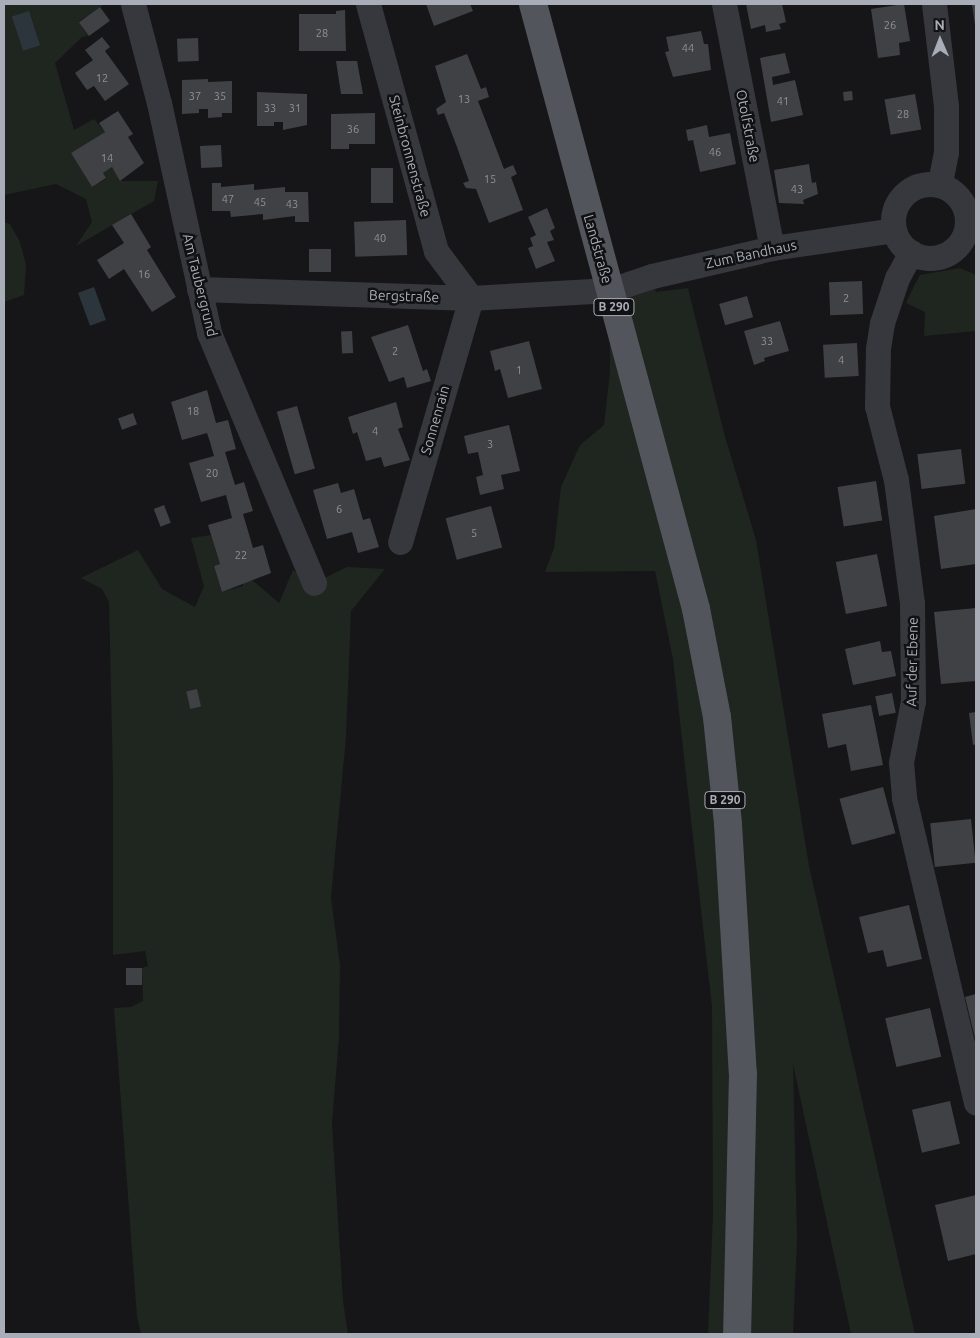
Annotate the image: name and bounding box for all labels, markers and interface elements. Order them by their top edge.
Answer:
north arrow [915,15,965,65]
text: N [934,17,945,33]
house number: 26 [884,18,896,32]
house number: 28 [316,26,328,40]
house number: 44 [682,41,694,55]
house number: 12 [96,71,108,85]
street label: Otolfstraße [733,88,763,164]
house number: 37 [189,89,201,103]
house number: 35 [214,89,226,103]
house number: 13 [458,92,470,106]
street label: Steinbronnenstraße [386,93,434,219]
house number: 41 [777,94,789,108]
house number: 33 [264,101,276,115]
house number: 31 [289,101,301,115]
house number: 28 [897,107,909,121]
house number: 36 [347,122,359,136]
house number: 46 [709,145,721,159]
house number: 14 [101,151,113,165]
house number: 15 [484,172,496,186]
house number: 43 [791,182,803,196]
house number: 47 [222,192,234,206]
house number: 45 [254,195,266,209]
house number: 43 [286,197,298,211]
street label: Landstraße [580,213,616,285]
house number: 40 [374,231,386,245]
street label: Am Taubergrund [179,232,221,338]
street label: Zum Bandhaus [704,236,798,272]
house number: 16 [138,267,150,281]
street label: Bergstraße [369,286,439,306]
house number: 2 [843,291,849,305]
road number: B 290 [593,298,635,316]
house number: 33 [761,334,773,348]
house number: 2 [392,344,398,358]
house number: 4 [838,353,844,367]
house number: 1 [516,363,522,377]
street label: Sonnenrain [417,384,453,456]
house number: 18 [187,404,199,418]
house number: 4 [372,424,378,438]
house number: 3 [487,437,493,451]
house number: 20 [206,466,218,480]
house number: 6 [336,502,342,516]
house number: 5 [471,526,477,540]
house number: 22 [235,548,247,562]
street label: Auf der Ebene [903,617,921,707]
road number: B 290 [704,790,746,810]

